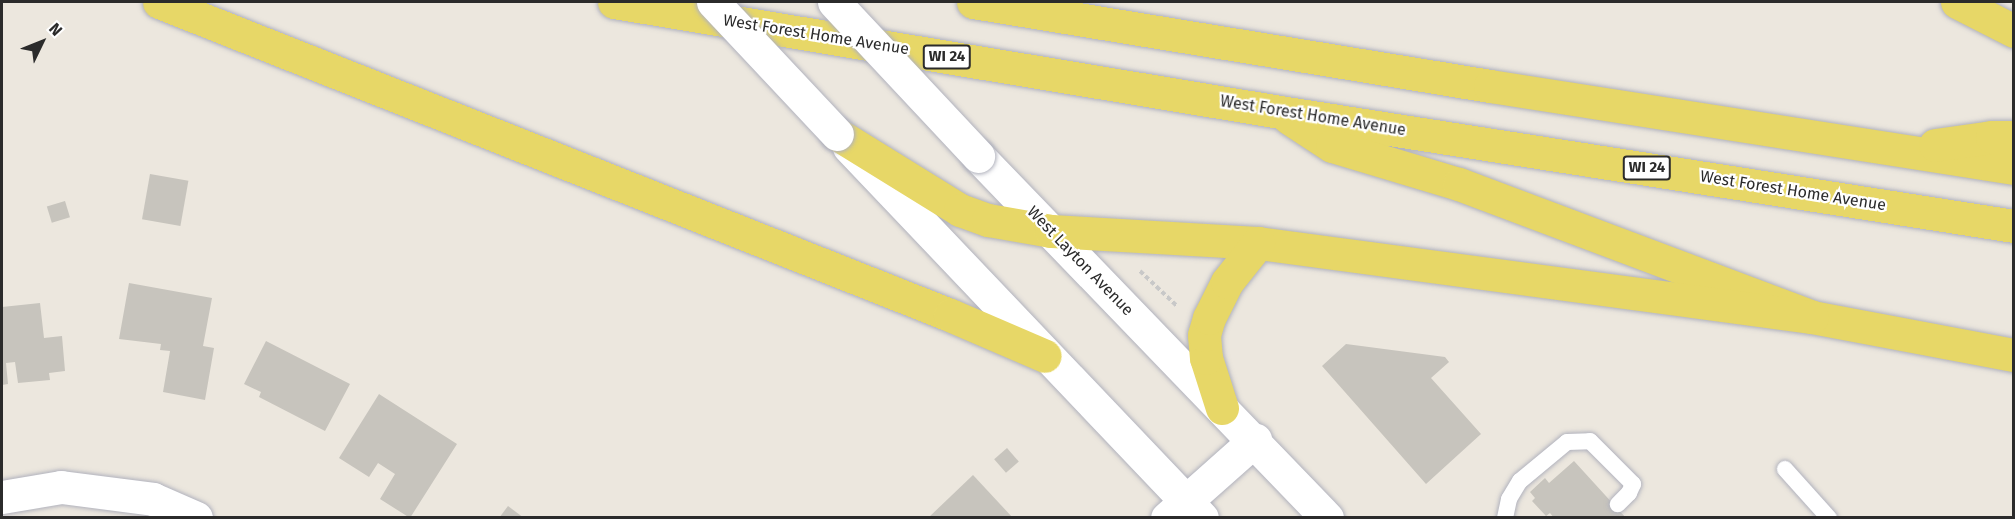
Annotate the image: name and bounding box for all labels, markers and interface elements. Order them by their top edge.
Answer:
street label: West Forest Home Avenue [722,11,910,59]
north arrow [12,12,72,72]
text: N [45,19,66,40]
road number: WI 24 [922,45,972,69]
street label: West Forest Home Avenue [1219,92,1407,140]
road number: WI 24 [1622,156,1672,180]
street label: West Forest Home Avenue [1699,167,1887,215]
street label: West Layton Avenue [1023,202,1137,320]

